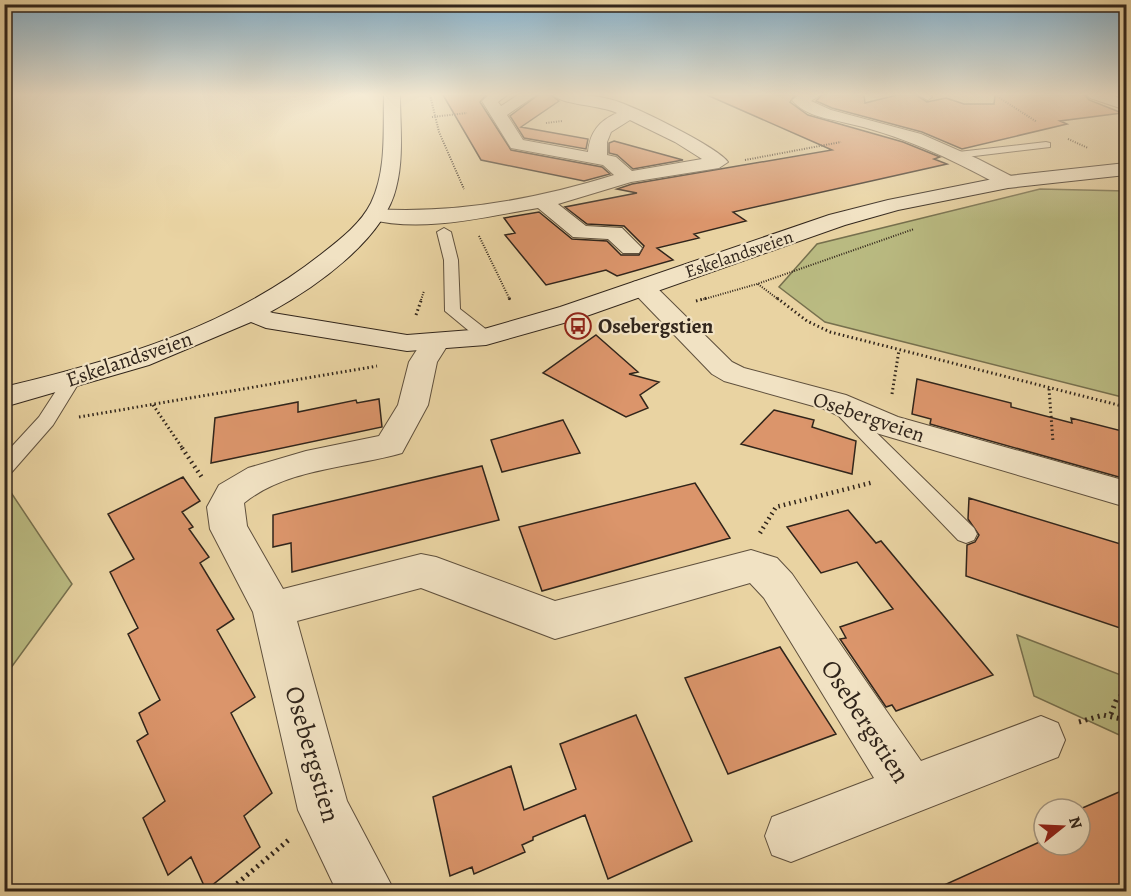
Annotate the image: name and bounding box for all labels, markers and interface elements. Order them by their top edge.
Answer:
street label: Eskelandsveien [682,224,796,284]
bus stop icon: Osebergstien [563,311,593,341]
place label: Osebergstien [598,312,714,340]
street label: Eskelandsveien [62,324,196,394]
street label: Osebergveien [809,385,929,449]
street label: Osebergstien [813,653,918,790]
street label: Osebergstien [276,682,349,826]
north arrow [1032,797,1092,857]
text: N [1063,814,1088,832]

